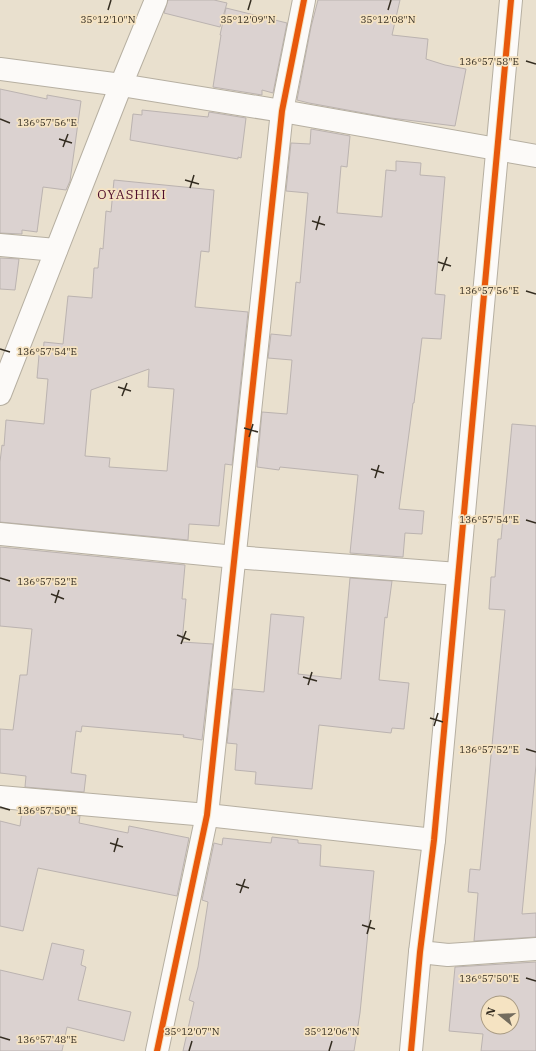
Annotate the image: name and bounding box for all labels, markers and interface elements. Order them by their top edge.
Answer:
text: 35°12'10"N [81,13,136,26]
text: 35°12'09"N [221,13,276,26]
text: 35°12'08"N [361,13,416,26]
text: 136°57'58"E [459,55,519,68]
text: 136°57'56"E [17,116,77,129]
district label: OYASHIKI [97,186,167,203]
text: 136°57'56"E [459,284,519,297]
text: 136°57'54"E [17,345,77,358]
text: 136°57'54"E [459,513,519,526]
text: 136°57'52"E [17,575,77,588]
text: 136°57'52"E [459,743,519,756]
text: 136°57'50"E [17,804,77,817]
text: 136°57'50"E [459,972,519,985]
north arrow [480,995,520,1035]
text: N [482,1005,499,1018]
text: 35°12'07"N [165,1025,220,1038]
text: 35°12'06"N [305,1025,360,1038]
text: 136°57'48"E [17,1033,77,1046]

